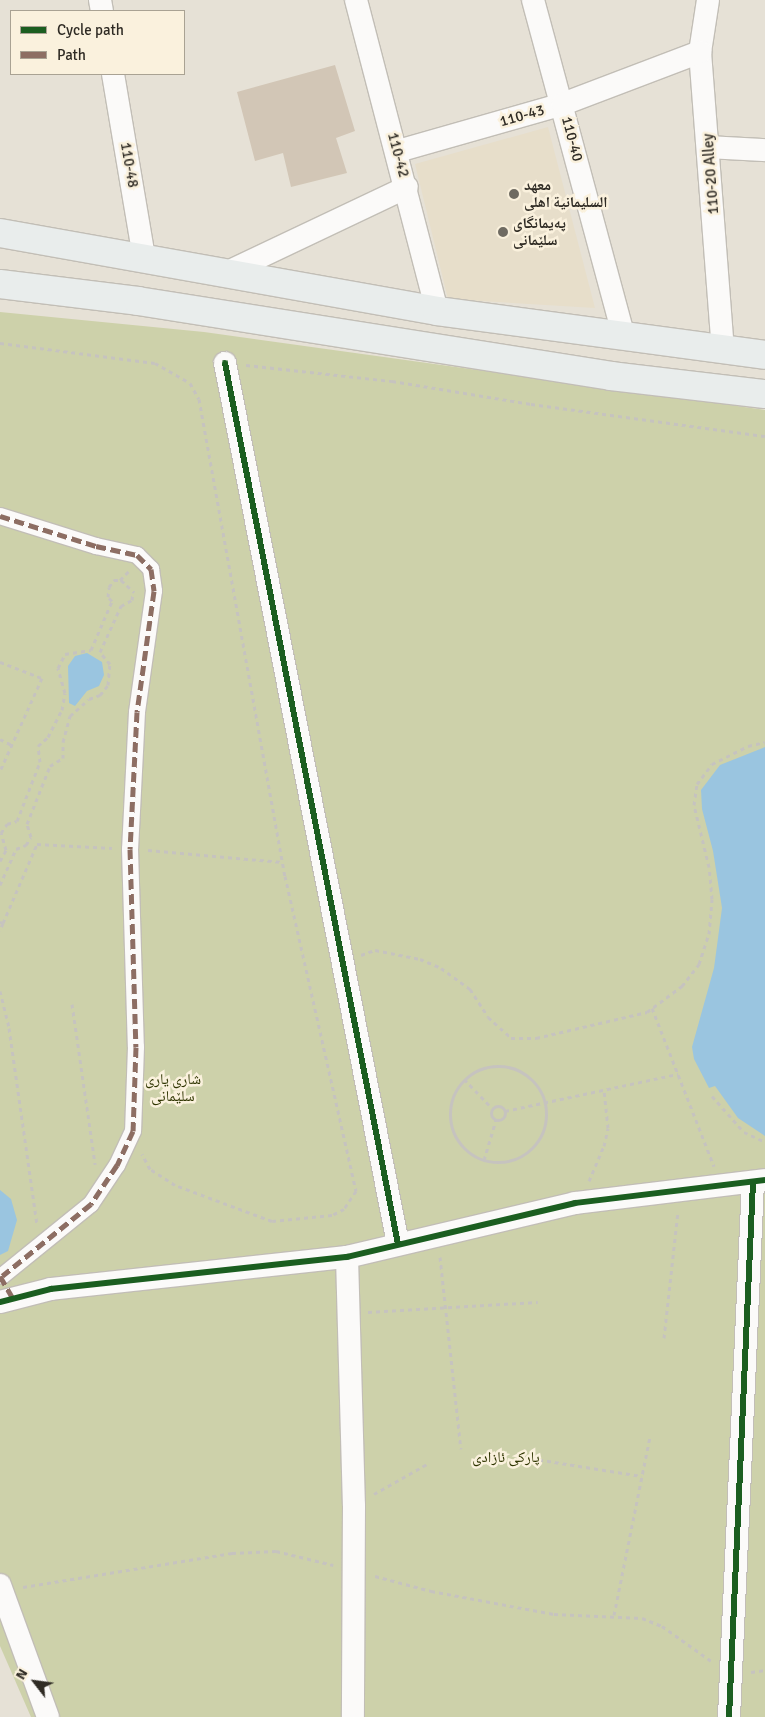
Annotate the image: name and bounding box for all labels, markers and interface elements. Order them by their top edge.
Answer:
legend [10,10,185,75]
text: Cycle path [57,21,124,39]
text: Path [57,46,86,64]
street label: 110-43 [498,101,546,131]
street label: 110-40 [557,115,587,163]
street label: 110-42 [383,131,413,179]
street label: 110-20 Alley [699,133,723,215]
street label: 110-48 [116,141,142,189]
place label: معهد السلیمانیة اهلى [524,176,607,211]
marker: معهد السلیمانیة اهلى [508,188,520,200]
place label: پەیمانگای سلێمانی [513,214,566,249]
marker: پەیمانگای سلێمانی [497,226,509,238]
park label: شاری یاری سلێمانی [145,1070,201,1105]
park label: پارکی ئازادی [472,1449,540,1467]
north arrow [10,1657,60,1707]
text: N [12,1666,31,1683]

